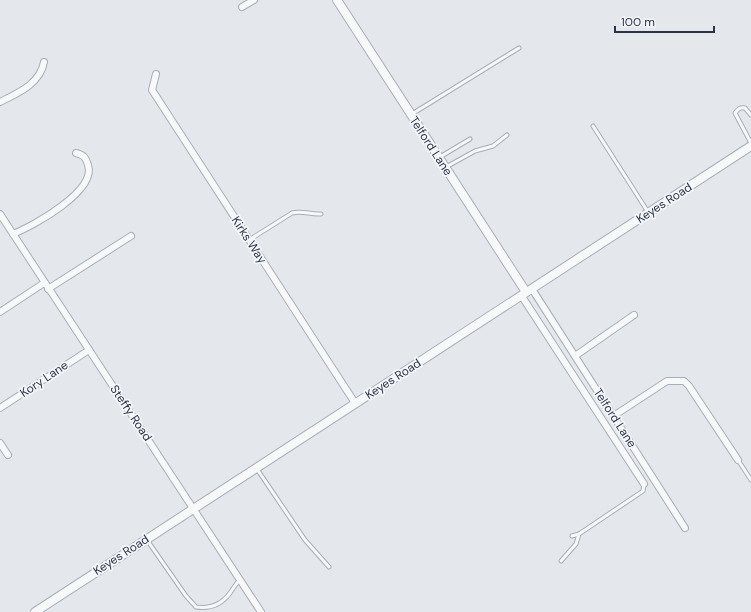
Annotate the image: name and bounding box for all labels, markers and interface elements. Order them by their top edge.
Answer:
scale bar [615,8,714,34]
text: 100 m [621,14,655,30]
street label: Telford Lane [406,113,456,179]
street label: Keyes Road [633,179,695,227]
street label: Kirks Way [228,213,270,267]
street label: Keyes Road [362,355,424,403]
street label: Kory Lane [17,357,71,401]
street label: Steffy Road [106,382,156,444]
street label: Telford Lane [590,385,640,451]
street label: Keyes Road [90,531,152,579]

